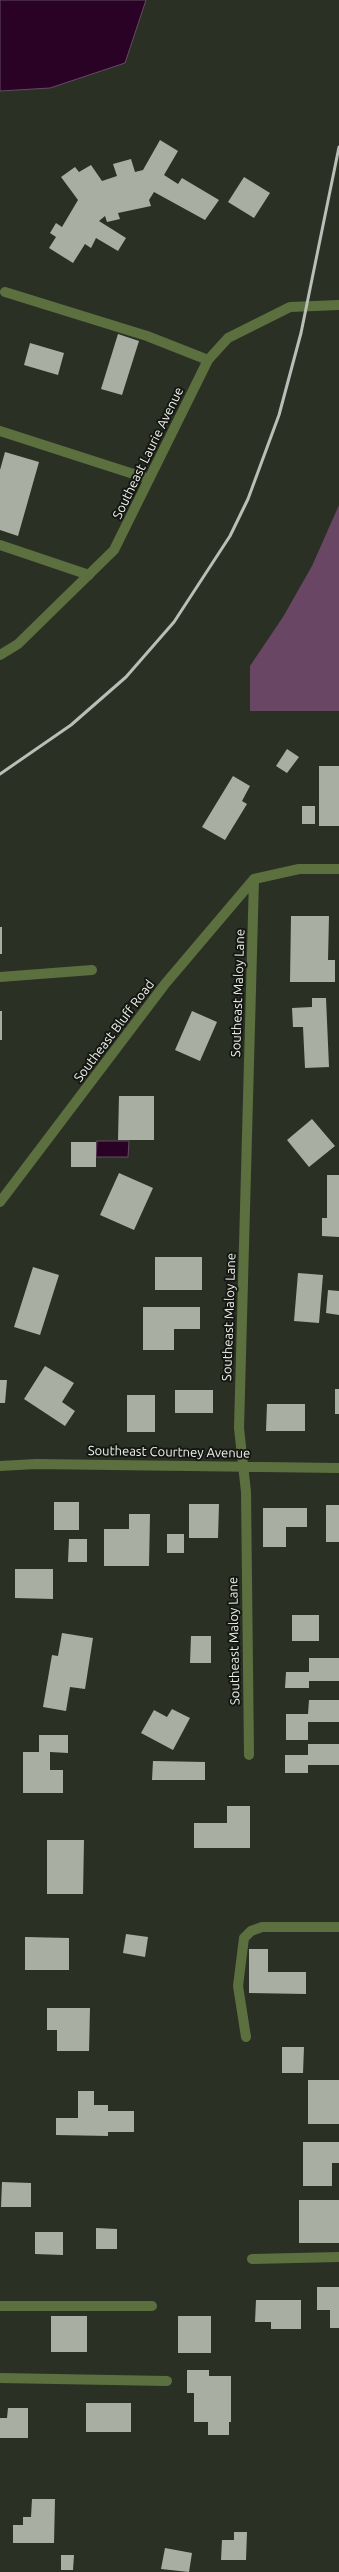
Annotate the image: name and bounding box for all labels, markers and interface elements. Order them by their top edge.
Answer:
street label: Southeast Laurie Avenue [109,385,187,521]
street label: Southeast Maloy Lane [228,929,248,1057]
street label: Southeast Bluff Road [70,977,158,1085]
street label: Southeast Maloy Lane [219,1253,239,1381]
street label: Southeast Courtney Avenue [88,1443,250,1461]
street label: Southeast Maloy Lane [225,1577,243,1705]

